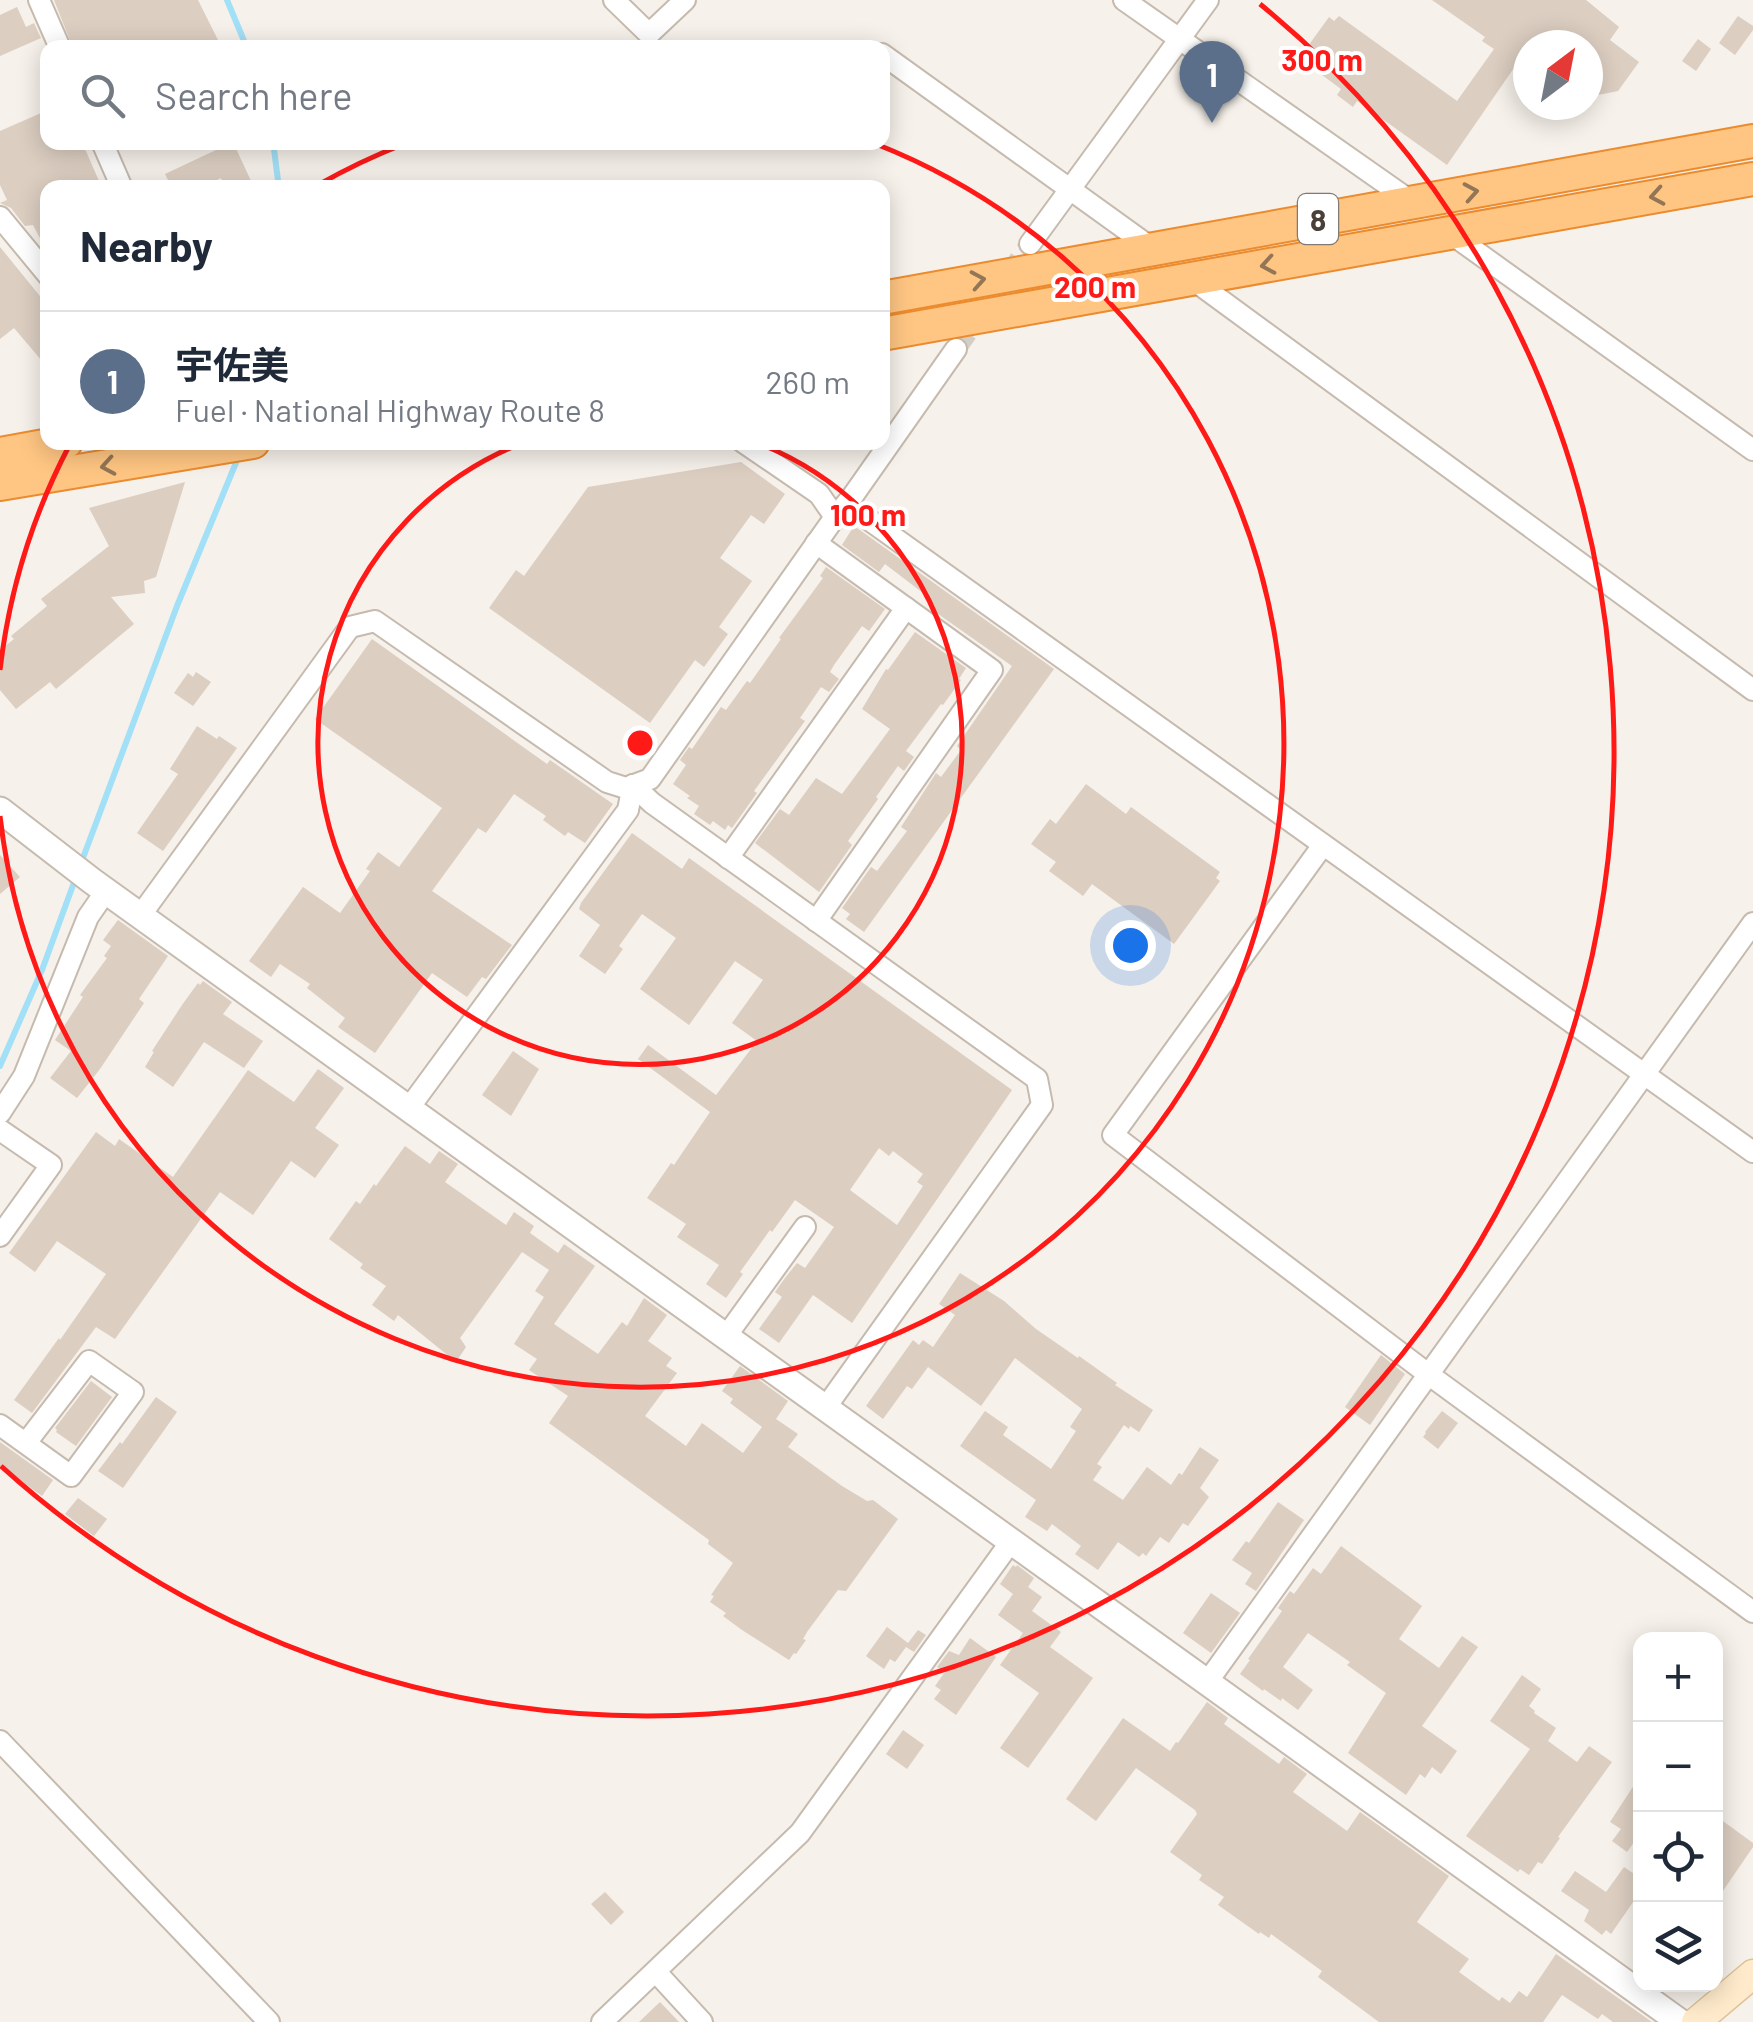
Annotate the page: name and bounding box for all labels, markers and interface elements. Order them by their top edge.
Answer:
north arrow [1513,30,1603,120]
search box [40,40,890,150]
pin: 1 [1180,41,1244,123]
text: 300 m [1281,41,1363,77]
icon: search [75,68,130,123]
text: Search here [155,72,353,118]
one-way arrow [1462,182,1479,203]
one-way arrow [1649,185,1665,206]
road number: 8 [1298,194,1338,244]
text: Nearby [80,220,213,270]
one-way arrow [1260,254,1276,275]
text: 200 m [1054,268,1136,304]
one-way arrow [970,270,987,291]
text: 宇佐美 [175,341,289,387]
text: 1 [107,362,118,400]
text: 260 m [765,362,850,400]
text: Fuel · National Highway Route 8 [175,390,605,428]
one-way arrow [99,455,116,476]
text: 100 m [830,496,906,532]
centre of rings [622,725,658,761]
your location [1105,920,1156,971]
map controls [1633,1632,1723,1992]
button: + [1633,1632,1723,1722]
button: − [1633,1722,1723,1812]
button: locate [1633,1812,1723,1902]
button: layers [1633,1902,1723,1992]

